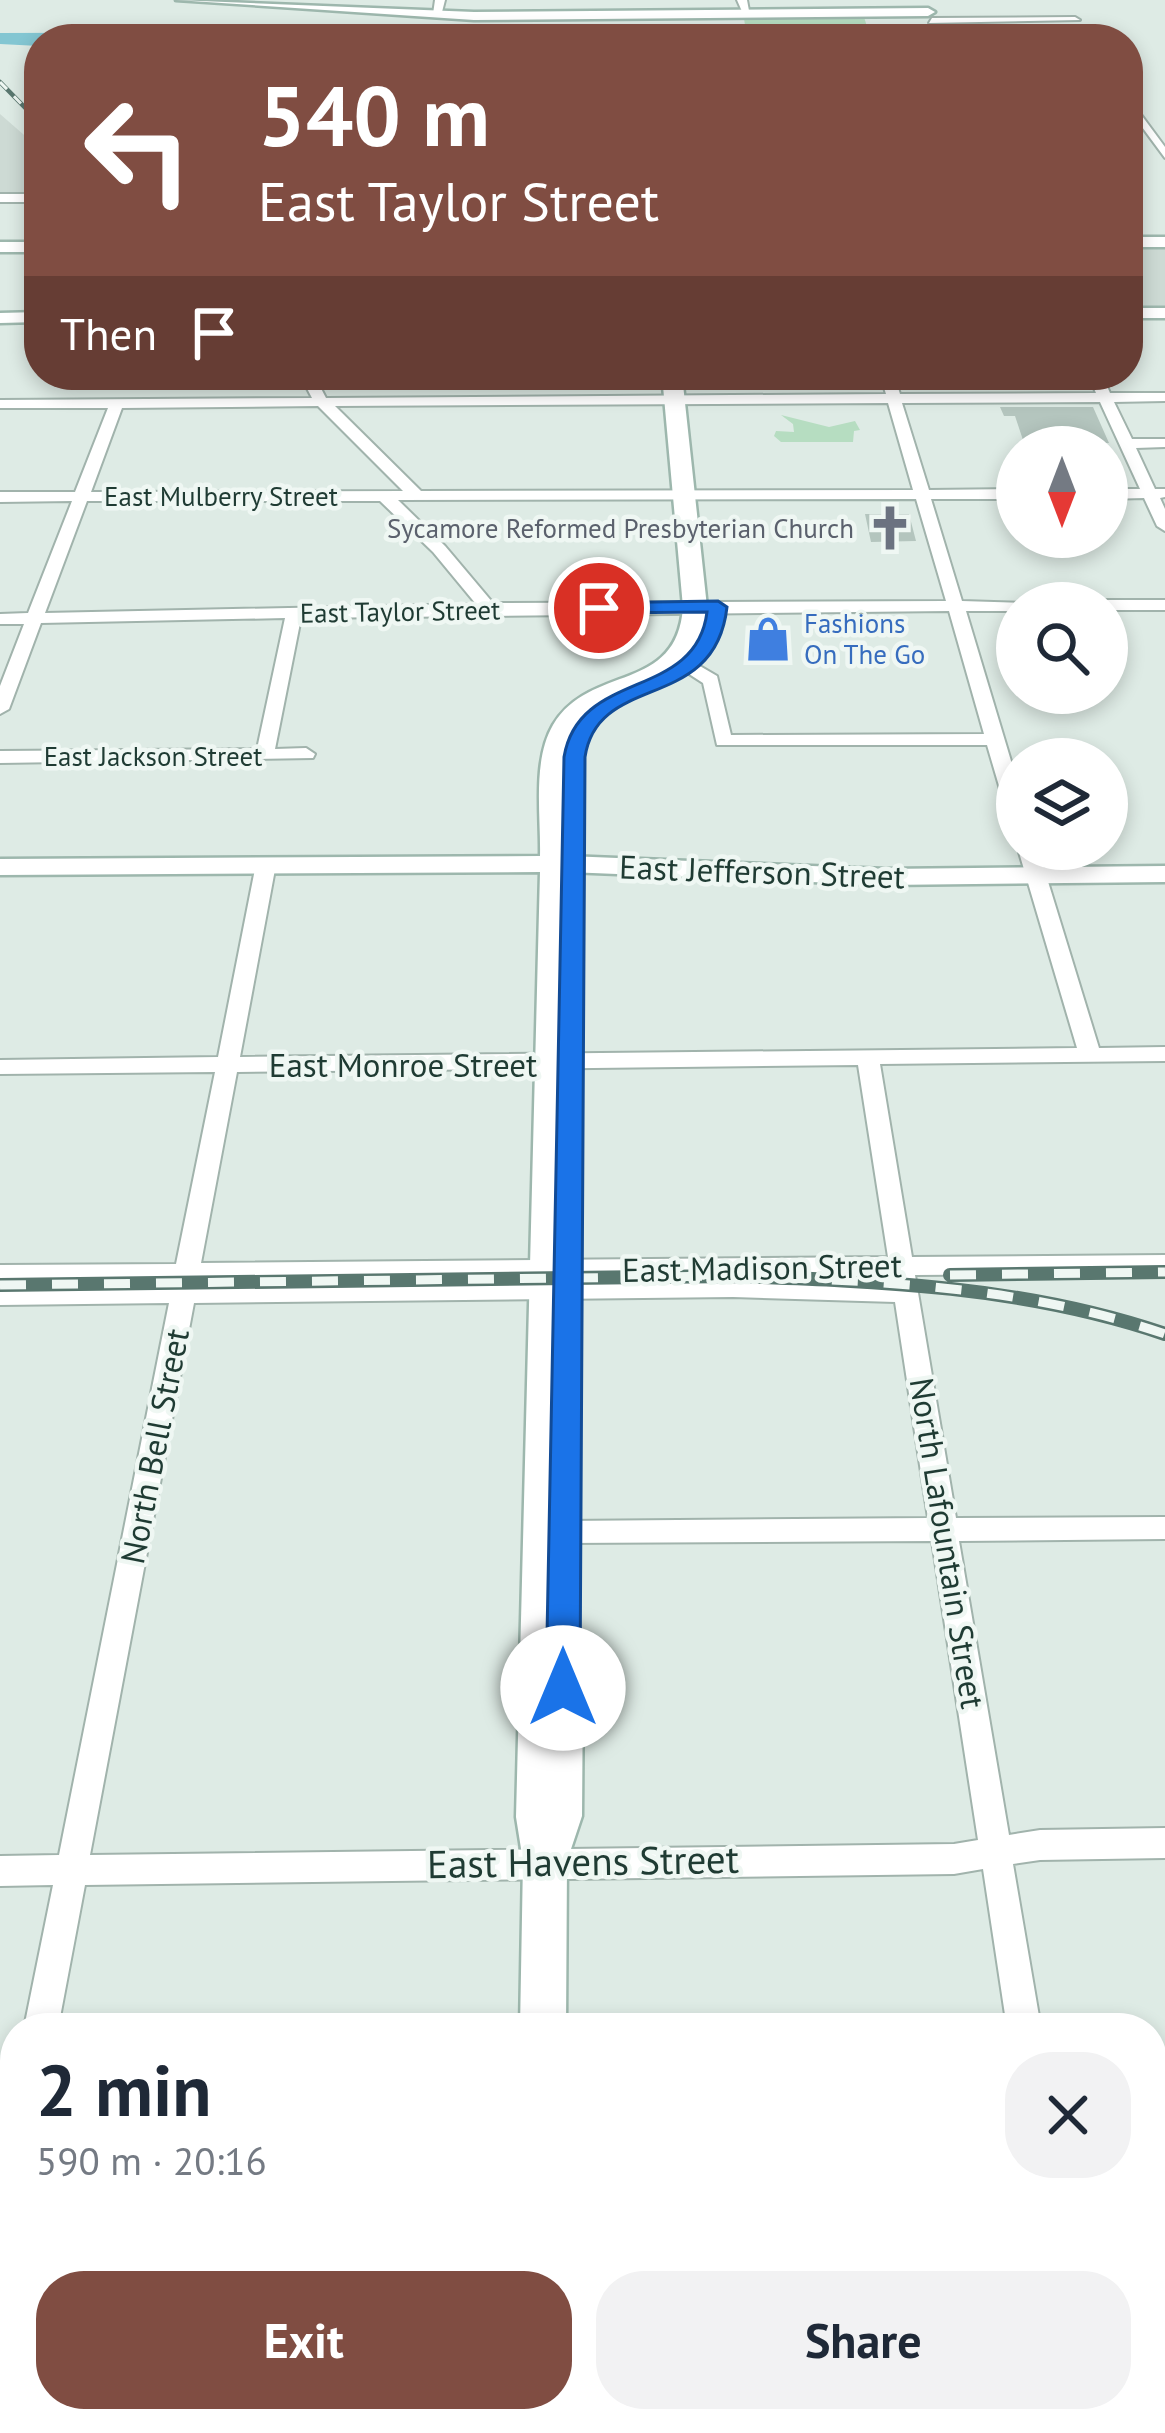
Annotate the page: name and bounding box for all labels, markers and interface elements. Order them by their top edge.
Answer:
text: 540 m [258,60,490,169]
icon: left [60,72,216,228]
text: East Taylor Street [258,166,659,236]
icon: arrive [181,300,247,366]
text: Then [60,304,157,362]
north arrow [996,426,1128,558]
map controls [996,426,1128,870]
street label: East Mulberry Street [104,479,338,513]
church icon: Sycamore Reformed Presbyterian Church [865,503,915,553]
place label: Sycamore Reformed Presbyterian Church [387,511,854,545]
pin [548,557,650,659]
icon: arrive [566,575,632,641]
button: search [996,582,1128,714]
street label: East Taylor Street [299,592,501,630]
place label: Fashions On The Go [804,606,925,671]
shop icon: Fashions On The Go [743,614,793,664]
button: layers [996,738,1128,870]
street label: East Jackson Street [44,739,262,773]
street label: East Jefferson Street [618,845,906,897]
street label: East Monroe Street [269,1043,537,1086]
street label: East Madison Street [622,1243,902,1291]
street label: North Bell Street [110,1325,198,1567]
street label: North Lafountain Street [901,1375,995,1711]
position arrow [500,1625,626,1751]
street label: East Havens Street [427,1833,739,1889]
text: 2 min [36,2043,212,2136]
button: close [1005,2052,1131,2178]
text: 590 m · 20:16 [36,2135,267,2186]
button: Exit [36,2271,572,2409]
button: Share [596,2271,1131,2409]

